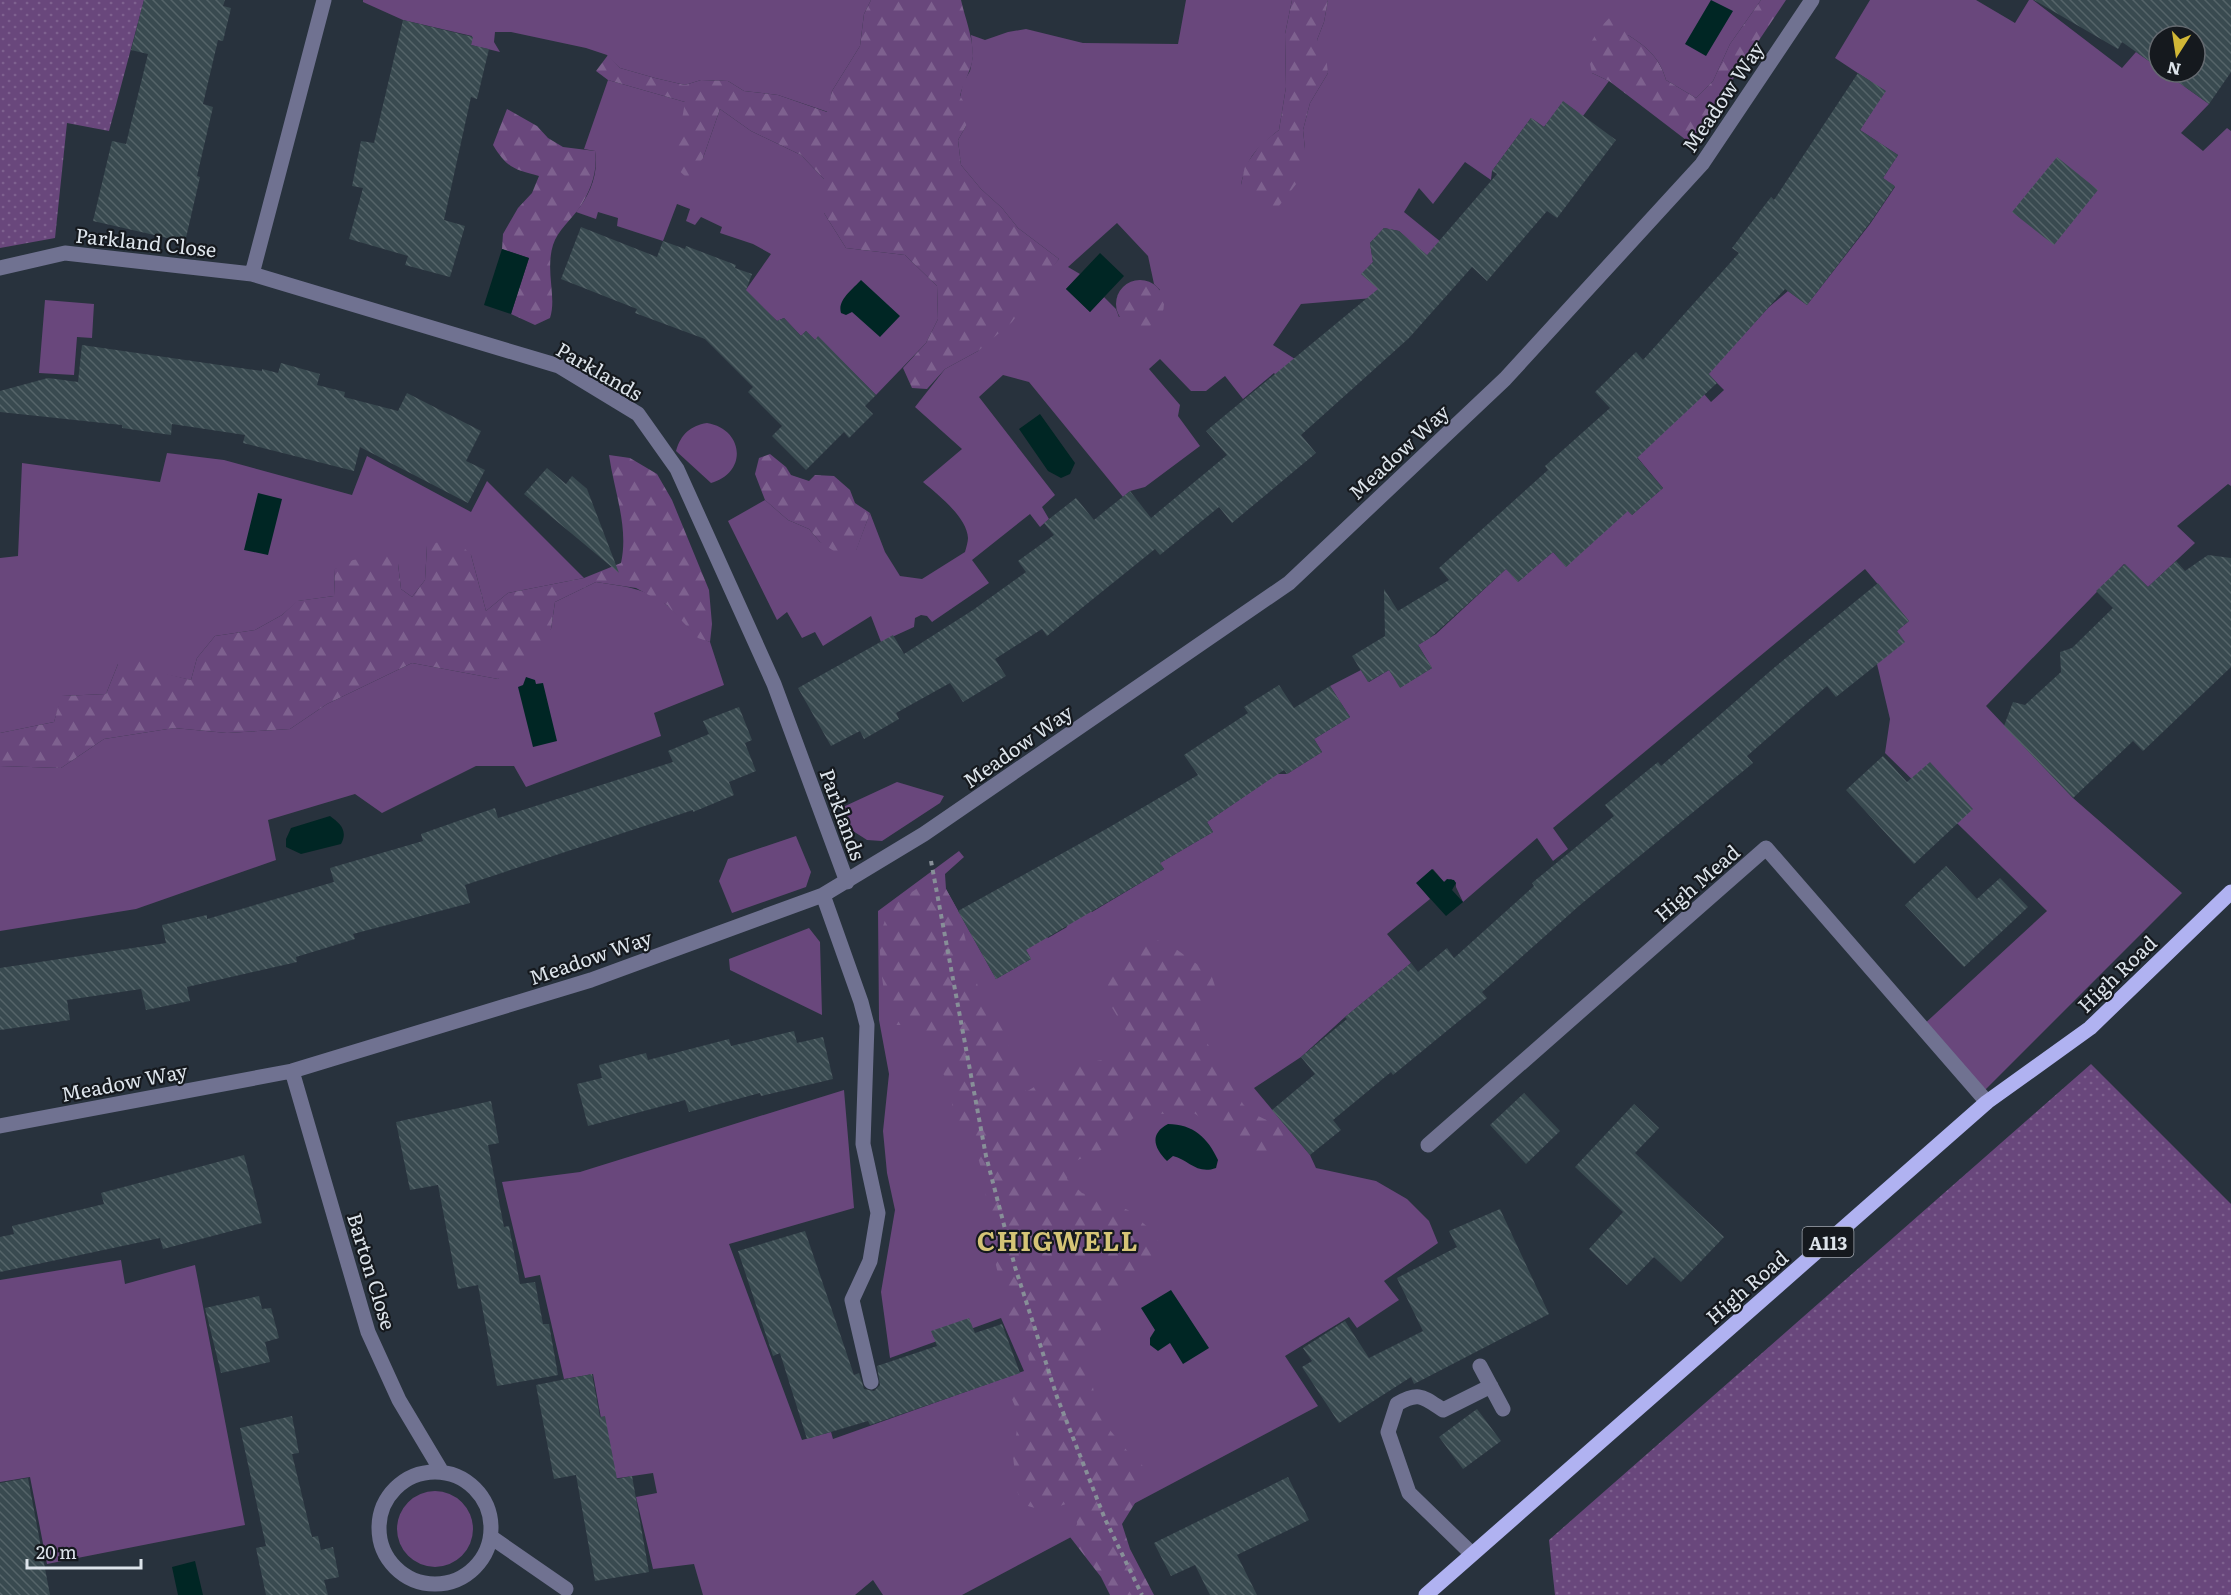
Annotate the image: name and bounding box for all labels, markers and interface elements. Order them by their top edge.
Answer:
north arrow [2147,24,2207,84]
street label: Meadow Way [1674,34,1771,158]
text: N [2165,57,2183,83]
street label: Parkland Close [74,219,218,263]
street label: Parklands [551,333,649,407]
street label: Meadow Way [1341,396,1455,506]
street label: Meadow Way [956,696,1079,794]
street label: Parklands [814,764,874,864]
street label: High Mead [1647,836,1745,928]
street label: Meadow Way [525,921,656,991]
street label: High Road [2070,927,2162,1019]
street label: Meadow Way [58,1054,190,1108]
street label: Barton Close [341,1209,405,1333]
district label: CHIGWELL [977,1220,1139,1259]
road number: A113 [1802,1227,1854,1257]
street label: High Road [1698,1242,1794,1330]
scale bar [27,1532,141,1570]
text: 20 m [36,1538,77,1565]

